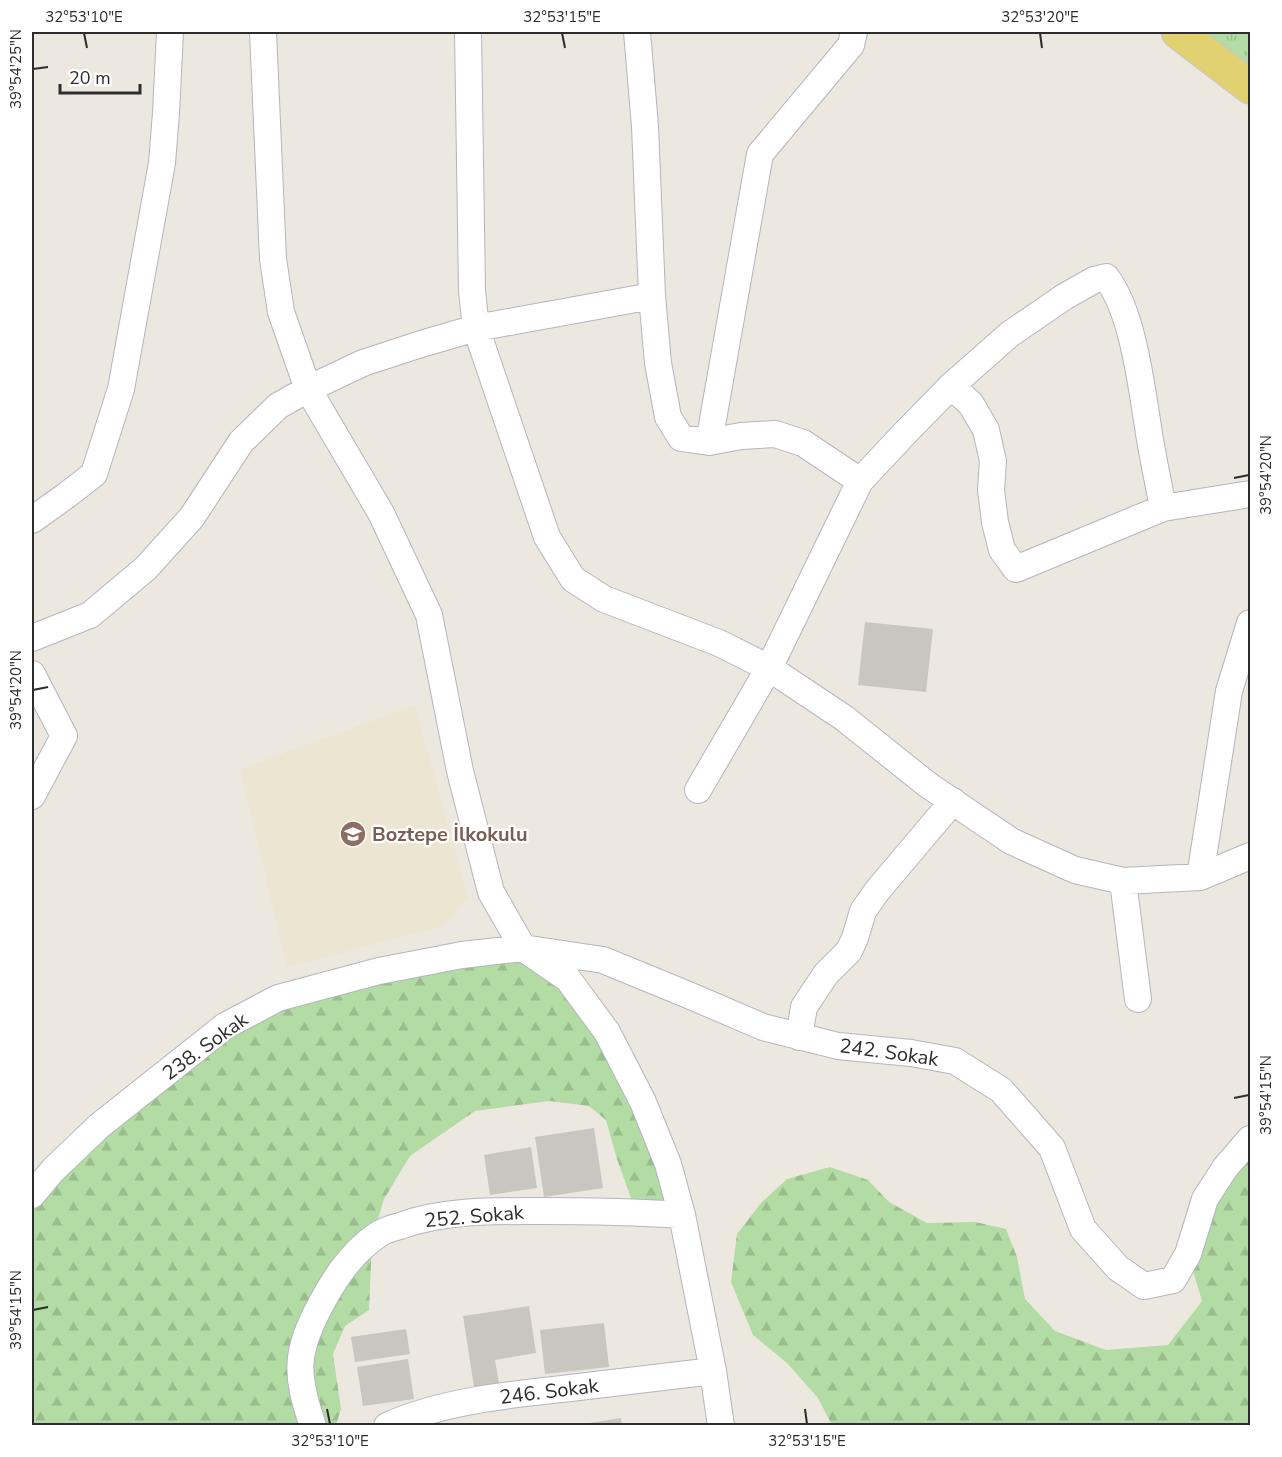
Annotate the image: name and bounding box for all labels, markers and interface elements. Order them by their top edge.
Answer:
text: 32°53'10"E [45,7,123,27]
text: 32°53'15"E [523,7,601,27]
text: 32°53'20"E [1001,7,1079,27]
text: 39°54'25"N [6,29,26,109]
scale bar [60,57,140,95]
text: 20 m [69,66,111,90]
text: 39°54'20"N [1256,435,1276,515]
text: 39°54'20"N [6,650,26,730]
school or university icon: Boztepe İlkokulu [338,819,368,849]
place label: Boztepe İlkokulu [372,821,528,848]
street label: 238. Sokak [157,1006,254,1087]
street label: 242. Sokak [838,1032,941,1073]
text: 39°54'15"N [1256,1055,1276,1135]
street label: 252. Sokak [423,1199,526,1234]
text: 39°54'15"N [6,1270,26,1350]
street label: 246. Sokak [498,1372,601,1411]
text: 32°53'10"E [291,1431,369,1451]
text: 32°53'15"E [768,1431,846,1451]

